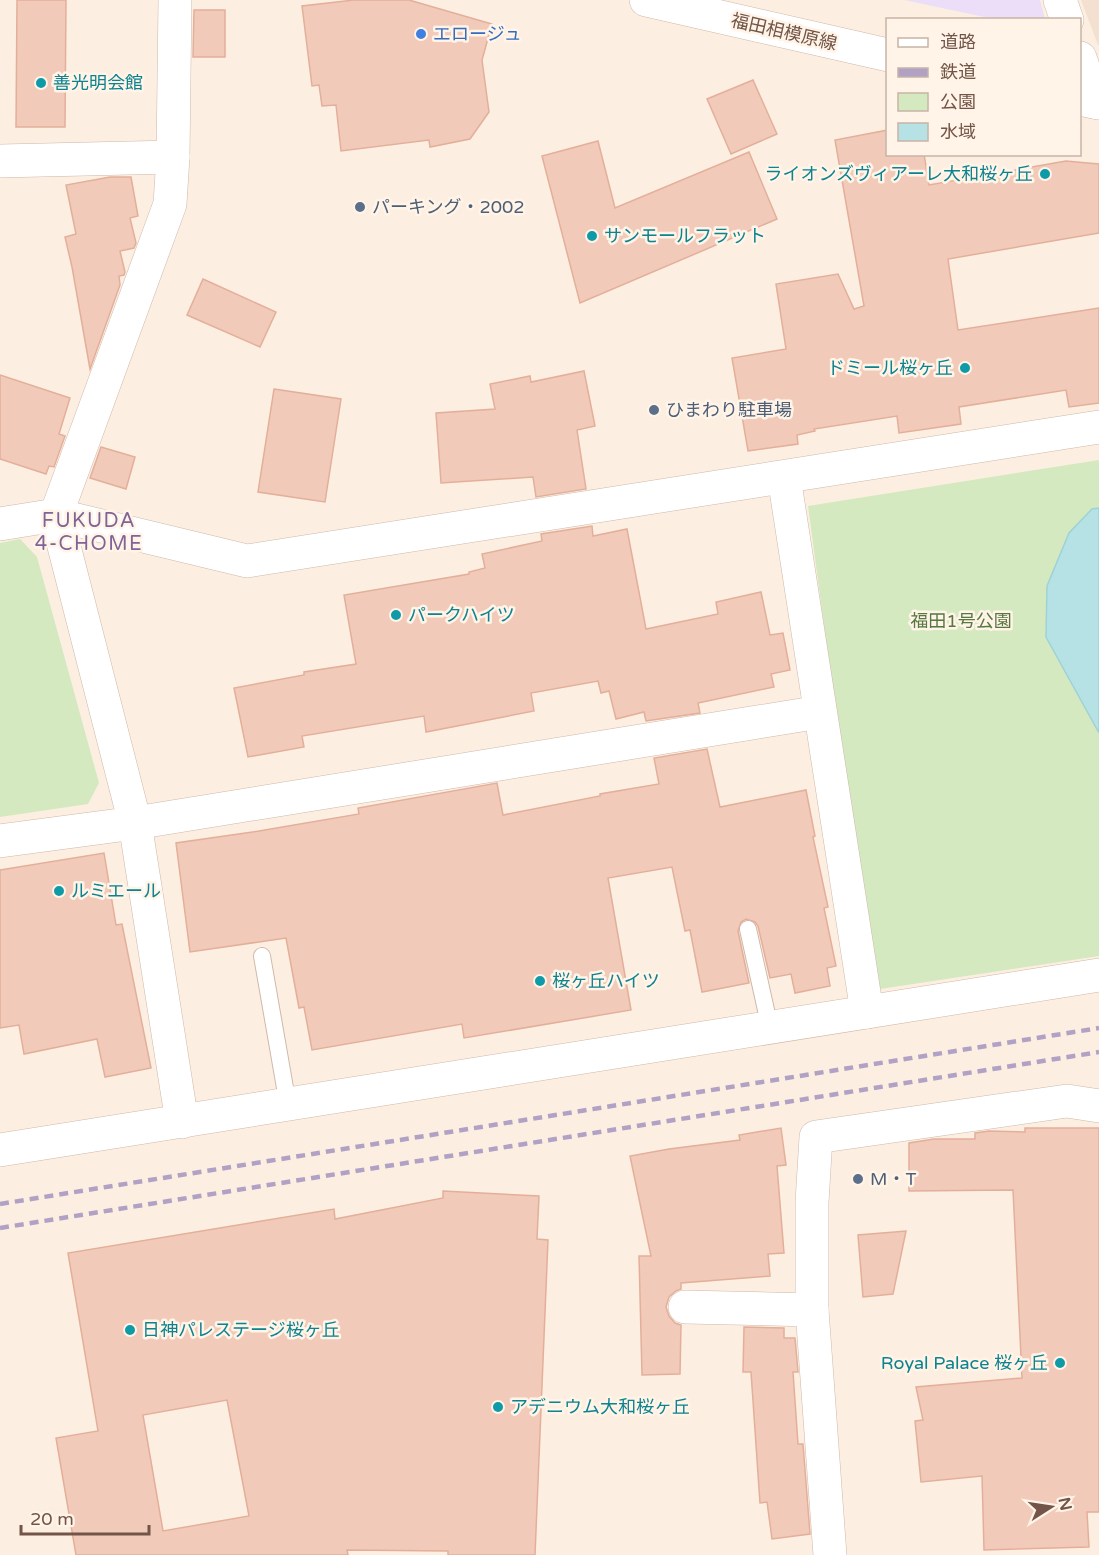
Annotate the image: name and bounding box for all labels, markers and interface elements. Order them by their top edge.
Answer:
street label: 福田相模原線 [729,9,839,55]
legend [886,18,1081,156]
place label: エロージュ [433,23,521,45]
marker: エロージュ [414,27,428,41]
text: 道路 [940,31,976,53]
text: 鉄道 [940,61,976,83]
place label: 善光明会館 [53,72,143,94]
marker: 善光明会館 [34,76,48,90]
text: 公園 [940,91,976,113]
text: 水域 [940,121,976,143]
place label: ライオンズヴィアーレ大和桜ヶ丘 [764,163,1033,185]
marker: ライオンズヴィアーレ大和桜ヶ丘 [1038,167,1052,181]
place label: パーキング・2002 [372,196,525,218]
marker: パーキング・2002 [353,200,367,214]
place label: サンモールフラット [604,225,766,247]
marker: サンモールフラット [585,229,599,243]
place label: ドミール桜ヶ丘 [827,357,953,379]
marker: ドミール桜ヶ丘 [958,361,972,375]
place label: ひまわり駐車場 [666,399,792,421]
marker: ひまわり駐車場 [647,403,661,417]
district label: FUKUDA 4-CHOME [35,509,143,556]
place label: パークハイツ [408,604,515,626]
marker: パークハイツ [389,608,403,622]
park label: 福田1号公園 [910,610,1012,632]
place label: ルミエール [71,880,161,902]
marker: ルミエール [52,884,66,898]
place label: 桜ヶ丘ハイツ [552,970,660,992]
marker: 桜ヶ丘ハイツ [533,974,547,988]
place label: M・T [870,1168,916,1190]
marker: M・T [851,1172,865,1186]
place label: 日神パレステージ桜ヶ丘 [142,1319,340,1341]
marker: 日神パレステージ桜ヶ丘 [123,1323,137,1337]
place label: Royal Palace 桜ヶ丘 [881,1352,1048,1374]
marker: Royal Palace 桜ヶ丘 [1053,1356,1067,1370]
place label: アデニウム大和桜ヶ丘 [510,1396,690,1418]
marker: アデニウム大和桜ヶ丘 [491,1400,505,1414]
north arrow [1021,1477,1081,1537]
text: N [1054,1496,1076,1512]
scale bar [21,1498,148,1536]
text: 20 m [30,1508,74,1530]

